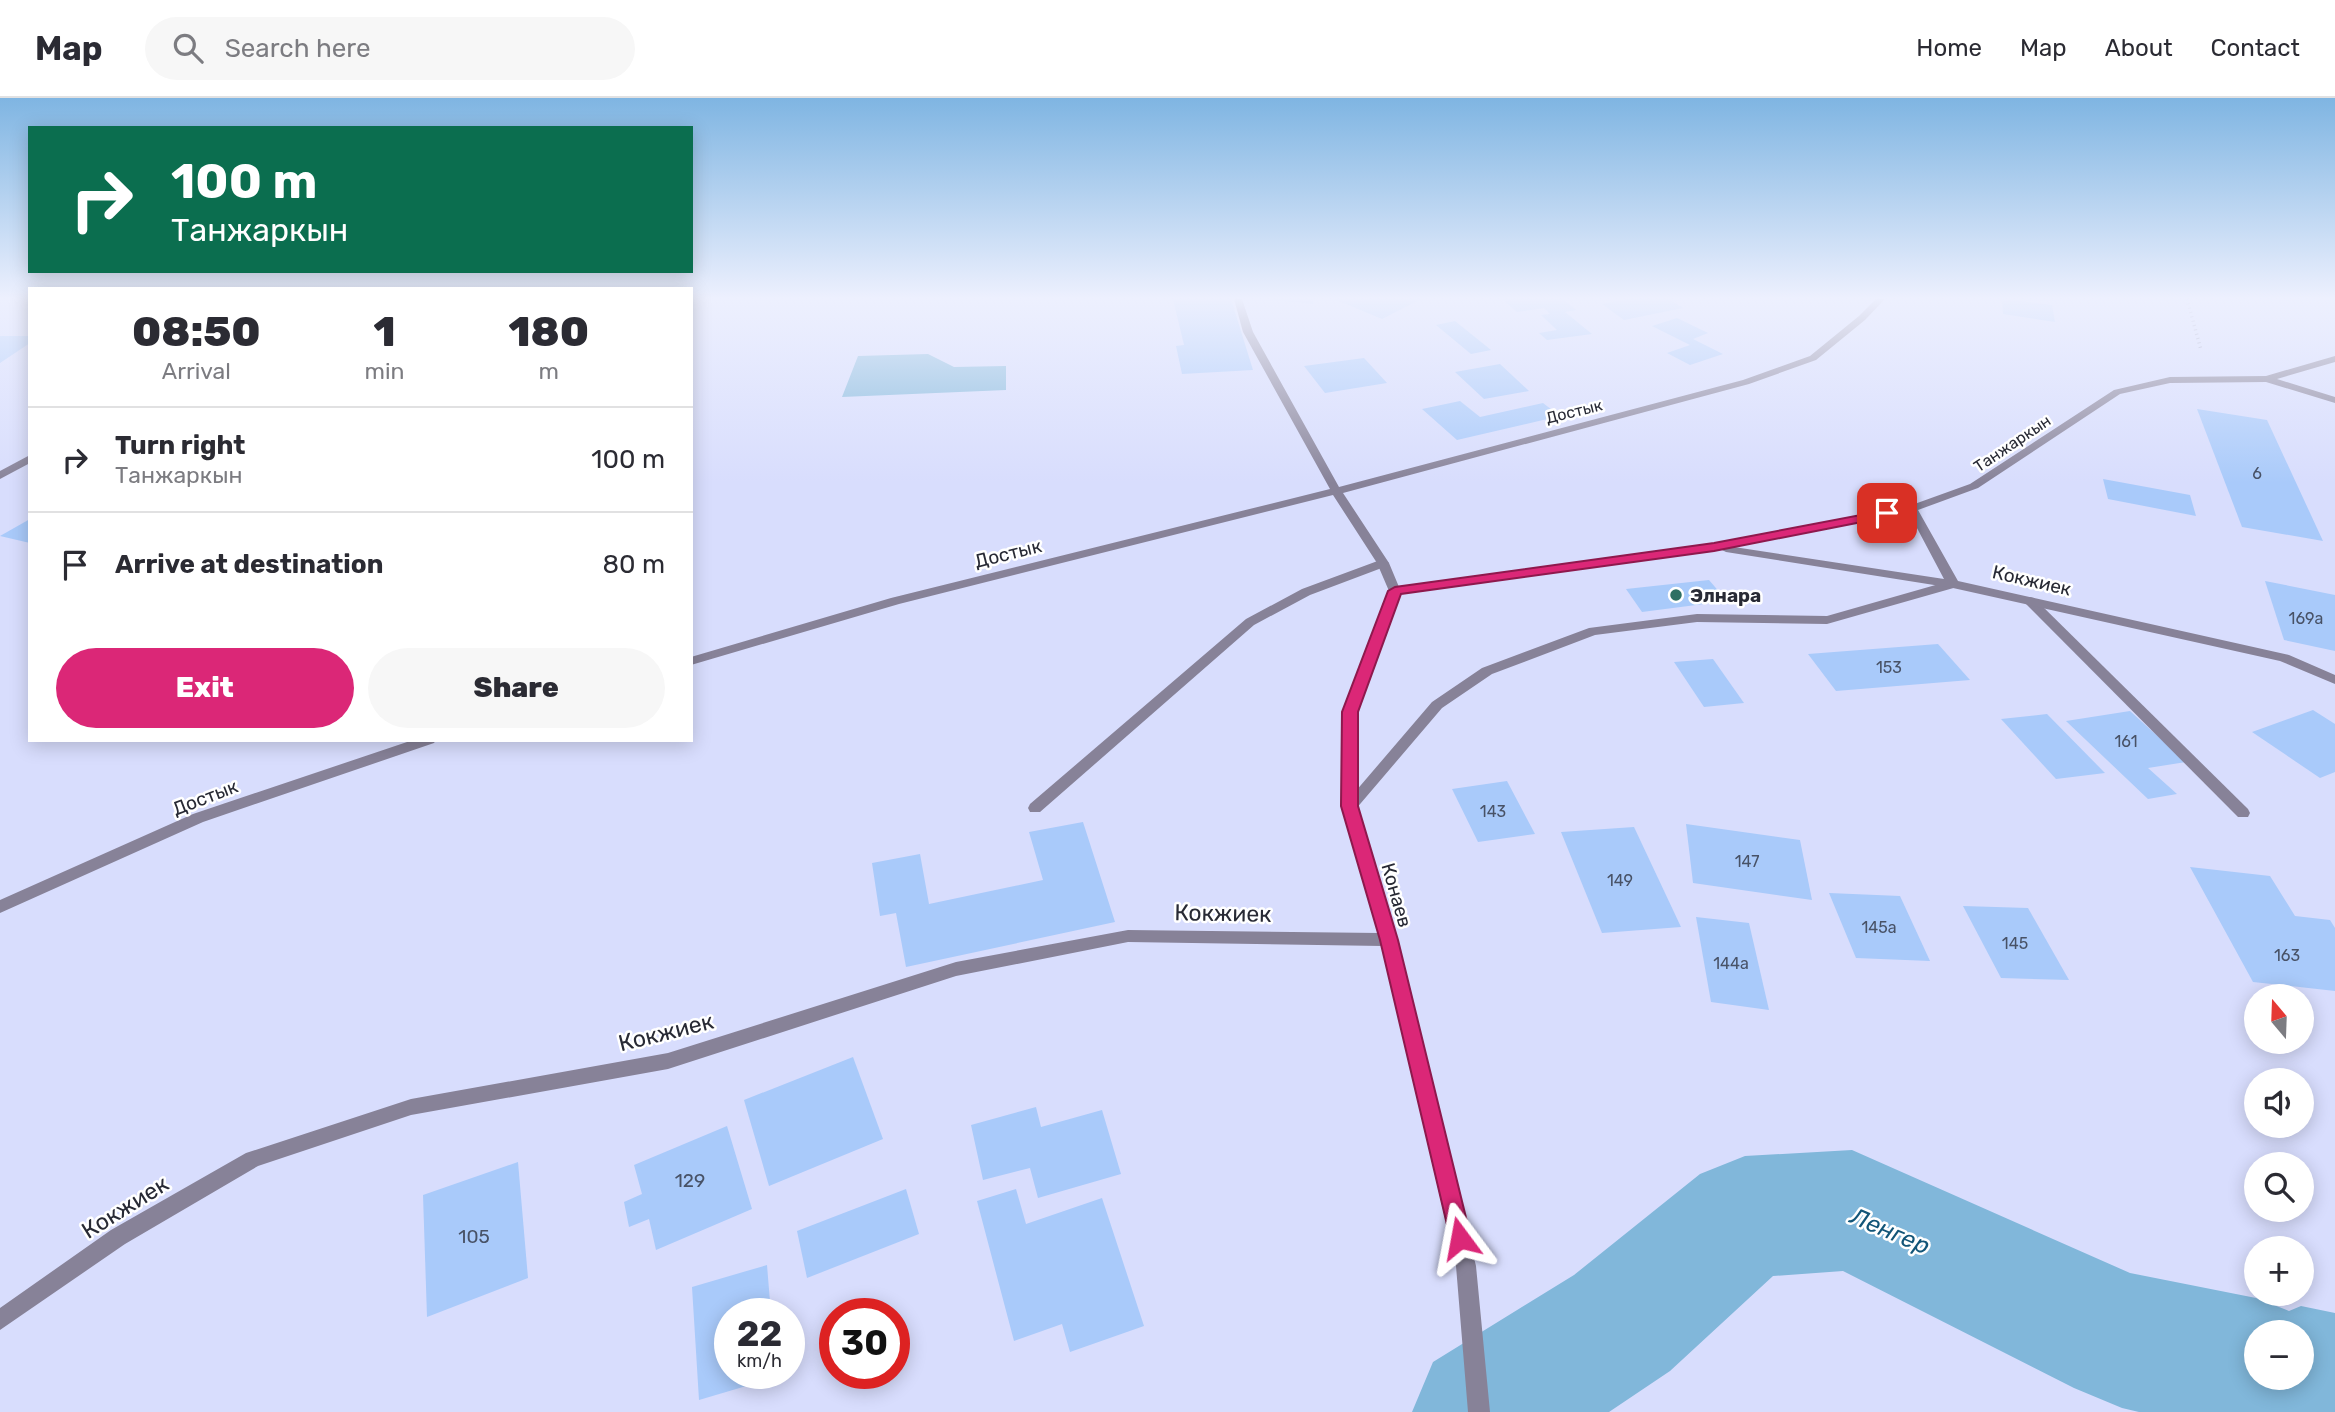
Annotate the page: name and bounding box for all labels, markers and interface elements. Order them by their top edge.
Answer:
search box [145,17,635,80]
text: Map [35,29,103,68]
icon: search [169,29,207,67]
text: Search here [225,33,370,64]
text: Home [1916,34,1982,62]
text: Map [2020,34,2067,62]
text: About [2105,34,2173,62]
text: Contact [2211,34,2300,62]
text: 100 m [171,152,317,210]
icon: right [56,154,147,245]
text: Танжаркын [171,211,348,249]
text: 08:50 [132,307,261,357]
text: 1 [374,307,396,357]
text: 180 [508,307,589,357]
text: Arrival [162,357,231,385]
text: min [365,357,405,385]
text: m [539,357,559,385]
street label: Достык [1544,395,1605,428]
street label: Танжаркын [1970,411,2054,476]
text: Turn right [115,430,245,461]
icon: right [56,441,94,479]
text: 100 m [591,444,665,475]
text: Танжаркын [115,461,242,489]
house number: 6 [2252,464,2262,483]
pin [1857,483,1917,543]
icon: arrive [1868,494,1906,532]
street label: Достык [972,534,1044,573]
icon: arrive [56,546,94,584]
text: Arrive at destination [115,549,383,580]
text: 80 m [602,549,665,580]
street label: Кокжиек [1990,560,2074,601]
place label: Элнара [1690,584,1761,607]
marker: Элнара [1668,587,1684,603]
house number: 169а [2289,609,2323,628]
button: Exit [56,648,354,728]
button: Share [368,648,665,728]
house number: 153 [1876,658,1902,677]
house number: 161 [2115,732,2137,751]
street label: Достык [169,775,241,820]
house number: 143 [1480,802,1506,821]
house number: 147 [1735,852,1759,871]
street label: Конаев [1376,860,1417,930]
house number: 149 [1607,871,1633,890]
street label: Кокжиек [1174,898,1272,928]
house number: 145а [1861,918,1897,937]
house number: 145 [2002,934,2028,953]
house number: 163 [2274,946,2300,965]
house number: 144а [1713,954,1749,973]
north arrow [2244,984,2314,1054]
map controls [2244,984,2314,1390]
street label: Кокжиек [615,1007,717,1057]
button: sound [2244,1068,2314,1138]
button: search [2244,1152,2314,1222]
street label: Кокжиек [76,1169,174,1245]
house number: 129 [675,1169,705,1192]
position arrow [1423,1201,1497,1275]
water label: Ленгер [1845,1201,1933,1260]
house number: 105 [458,1225,490,1248]
button: + [2244,1236,2314,1306]
speed limit sign: 30 [819,1298,910,1389]
text: 22 [737,1313,782,1355]
button: − [2244,1320,2314,1390]
text: km/h [737,1350,782,1372]

